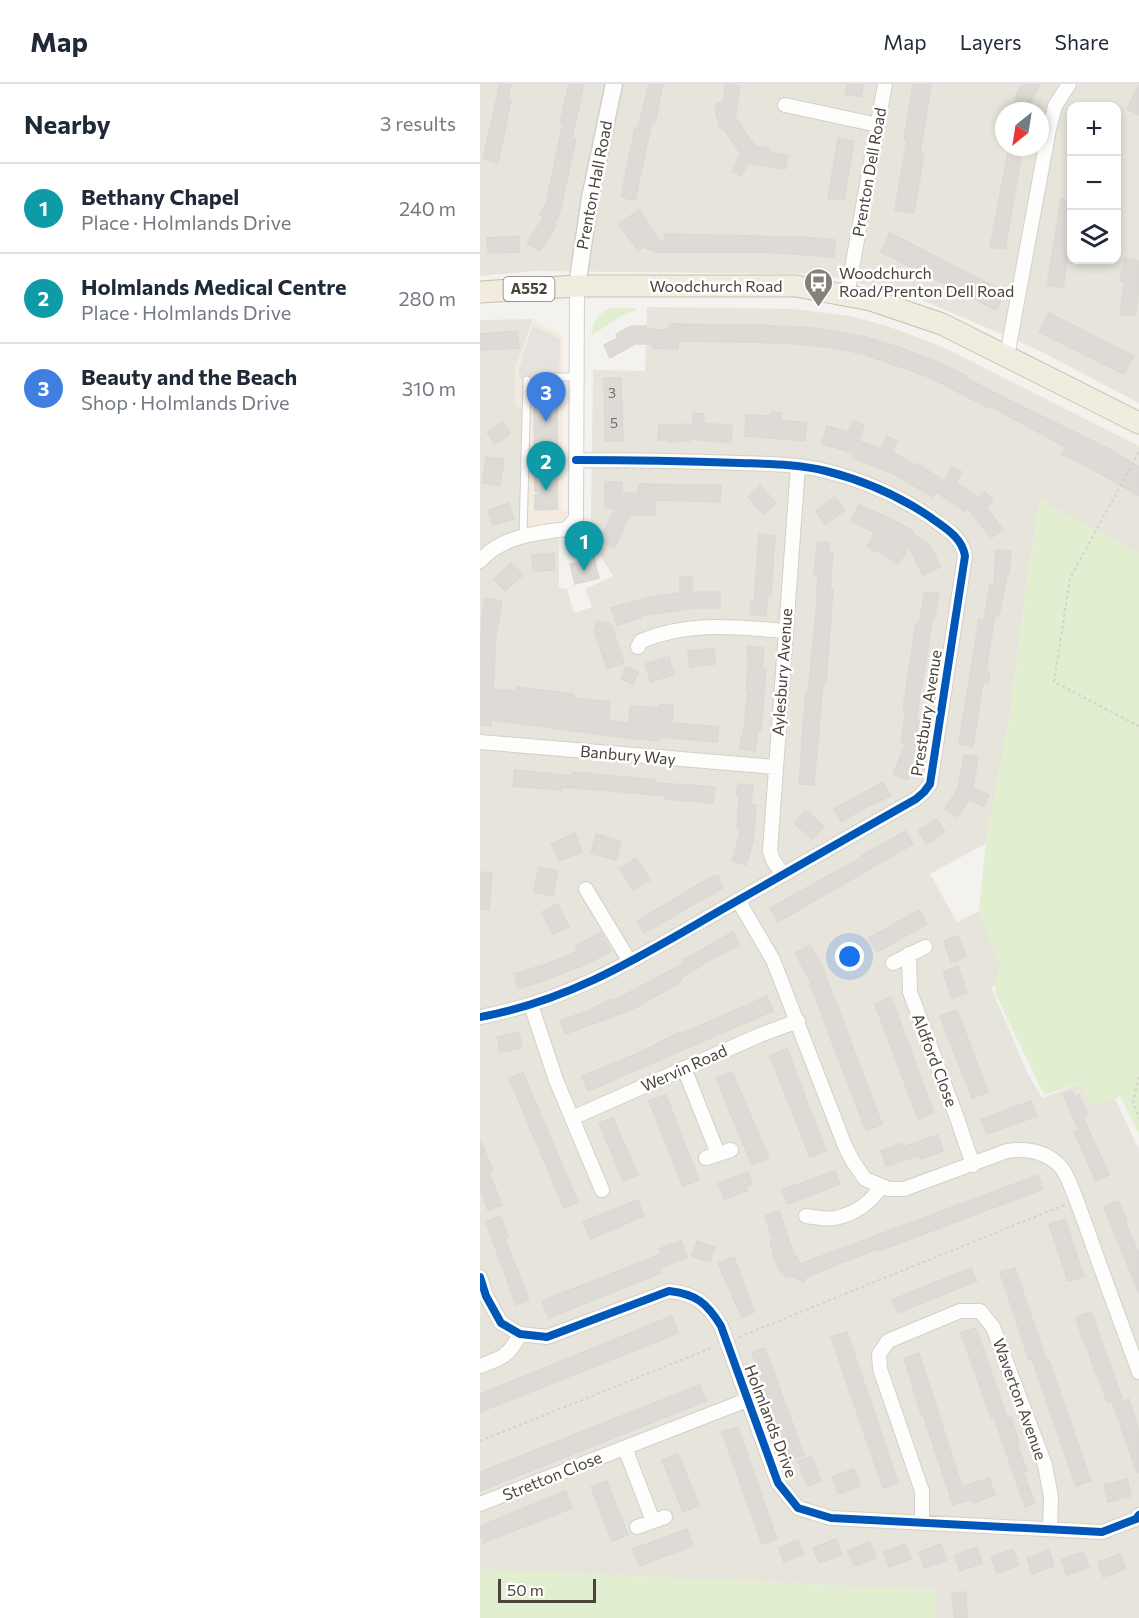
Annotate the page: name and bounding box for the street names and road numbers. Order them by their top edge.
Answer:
street label: Prenton Dell Road [848,106,889,238]
street label: Prenton Hall Road [572,119,615,251]
street label: Woodchurch Road [649,276,783,295]
road number: A552 [503,277,554,301]
street label: Aylesbury Avenue [768,607,795,736]
street label: Prestbury Avenue [906,648,945,778]
street label: Banbury Way [579,741,677,768]
street label: Aldford Close [909,1010,962,1109]
street label: Wervin Road [638,1040,730,1095]
street label: Waverton Avenue [990,1335,1051,1462]
street label: Holmlands Drive [741,1362,802,1480]
street label: Stretton Close [499,1447,604,1504]

